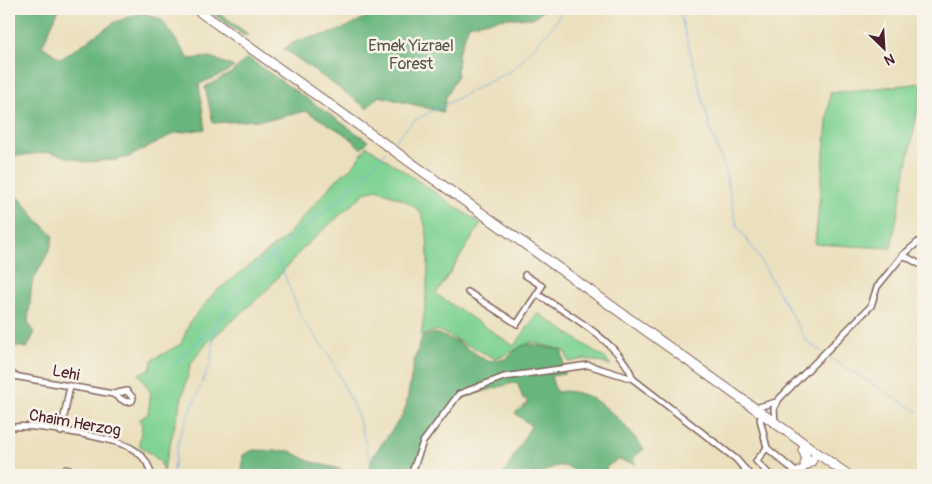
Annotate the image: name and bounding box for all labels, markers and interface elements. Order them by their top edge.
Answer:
north arrow [860,22,910,72]
park label: Emek Yizrael Forest [368,36,454,74]
text: N [881,50,897,69]
street label: Lehi [51,361,82,385]
street label: Chaim Herzog [27,405,123,441]

